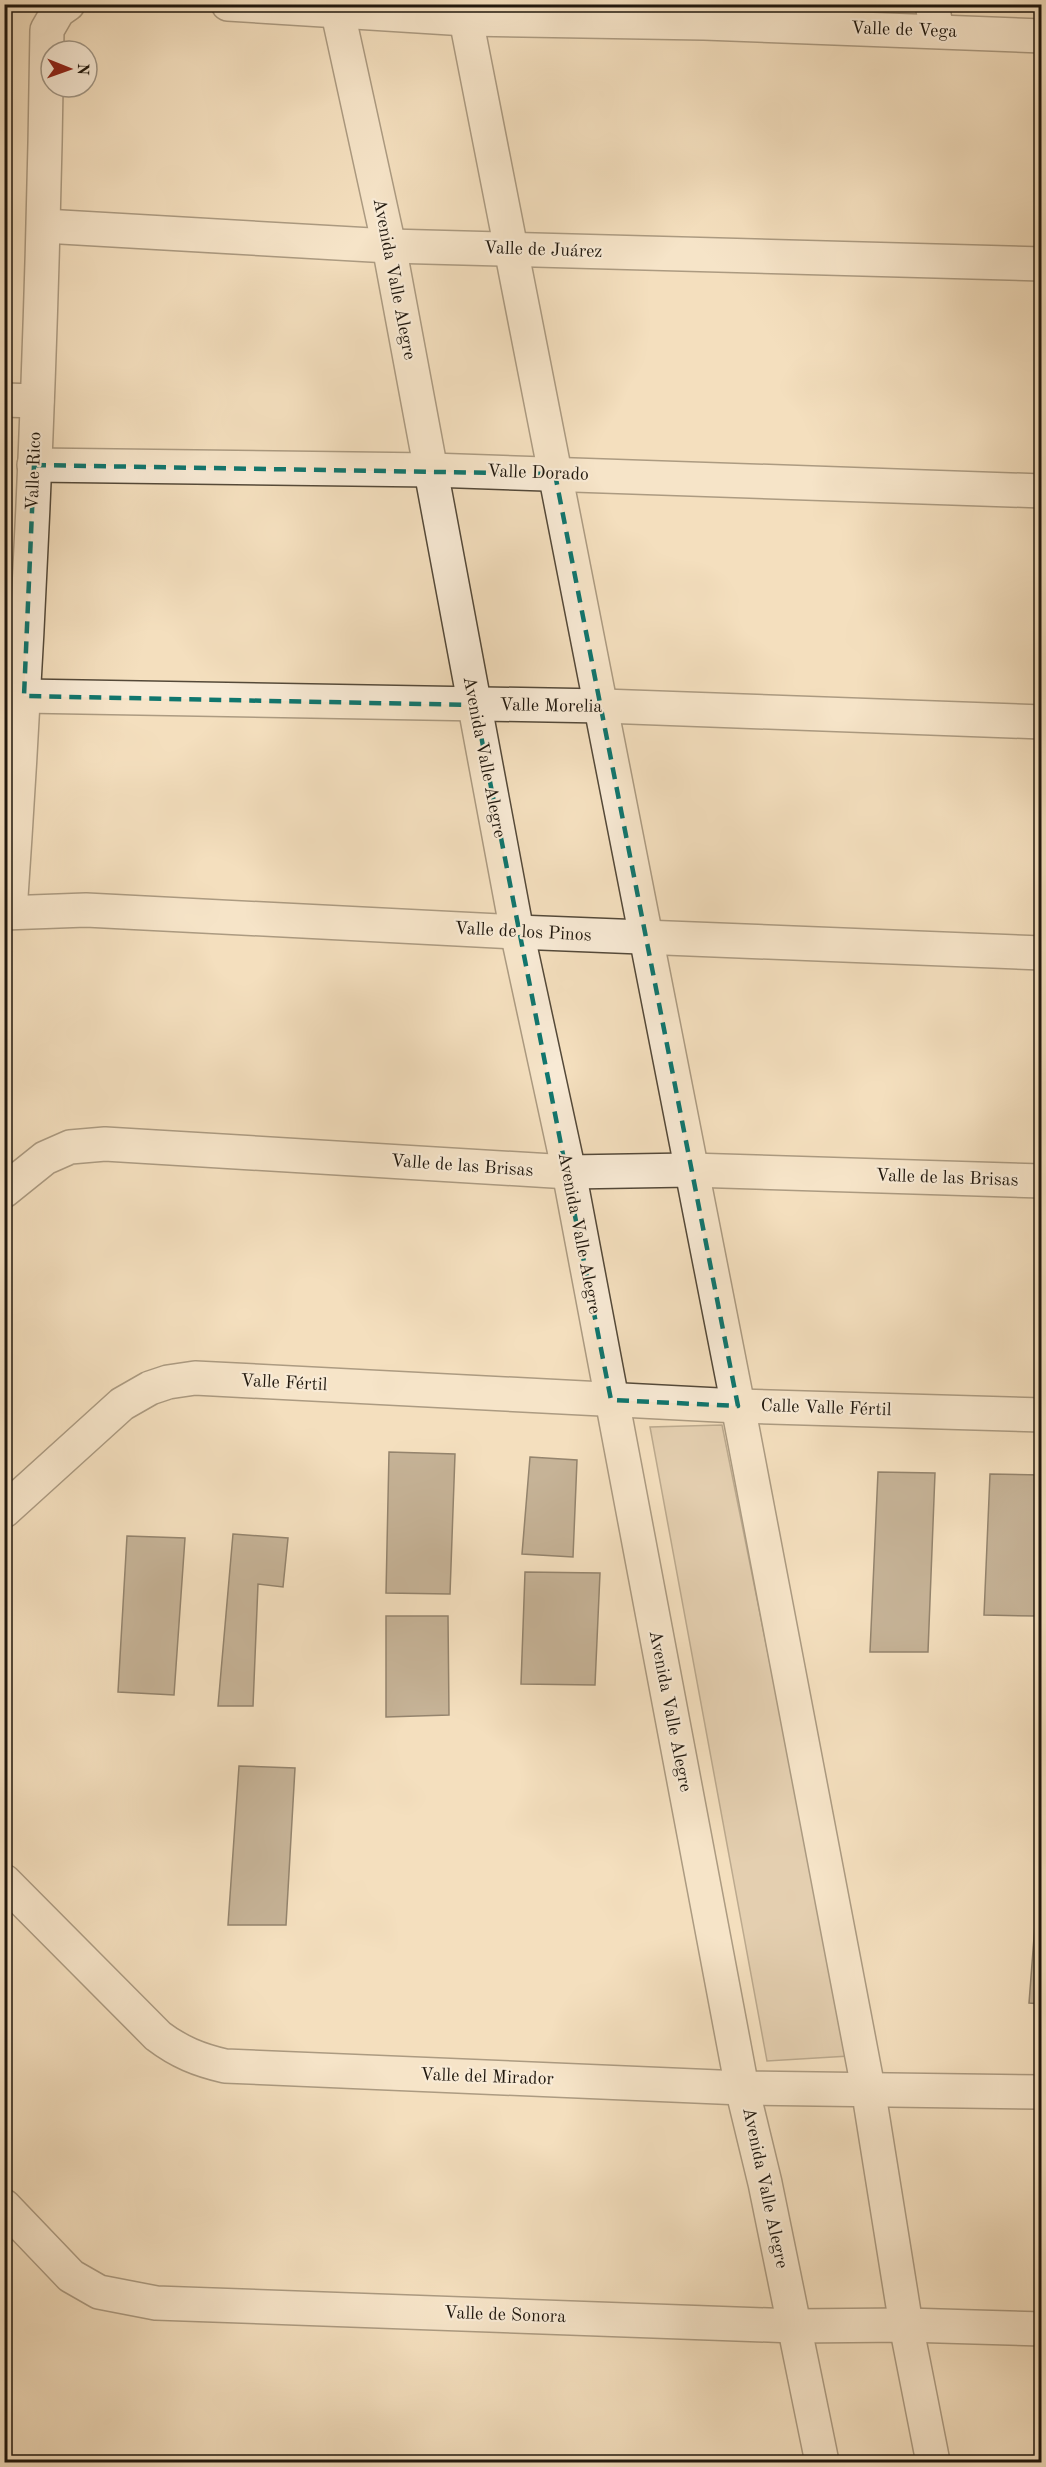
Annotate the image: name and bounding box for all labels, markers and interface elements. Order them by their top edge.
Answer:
street label: Valle de Vega [851,19,957,41]
north arrow [39,39,99,99]
text: N [74,63,90,76]
street label: Avenida Valle Alegre [370,197,418,361]
street label: Valle de Juárez [483,239,603,261]
street label: Valle Rico [24,431,44,511]
street label: Valle Dorado [487,462,589,484]
street label: Avenida Valle Alegre [460,675,508,839]
street label: Valle Morelia [500,696,603,716]
street label: Valle de los Pinos [454,919,592,945]
street label: Avenida Valle Alegre [555,1151,603,1315]
street label: Valle de las Brisas [390,1152,534,1180]
street label: Valle de las Brisas [875,1167,1019,1189]
street label: Valle Fértil [240,1372,328,1394]
street label: Calle Valle Fértil [760,1397,892,1419]
street label: Avenida Valle Alegre [646,1629,694,1793]
street label: Valle del Mirador [420,2066,555,2088]
street label: Avenida Valle Alegre [739,2106,791,2270]
street label: Valle de Sonora [444,2304,566,2326]

